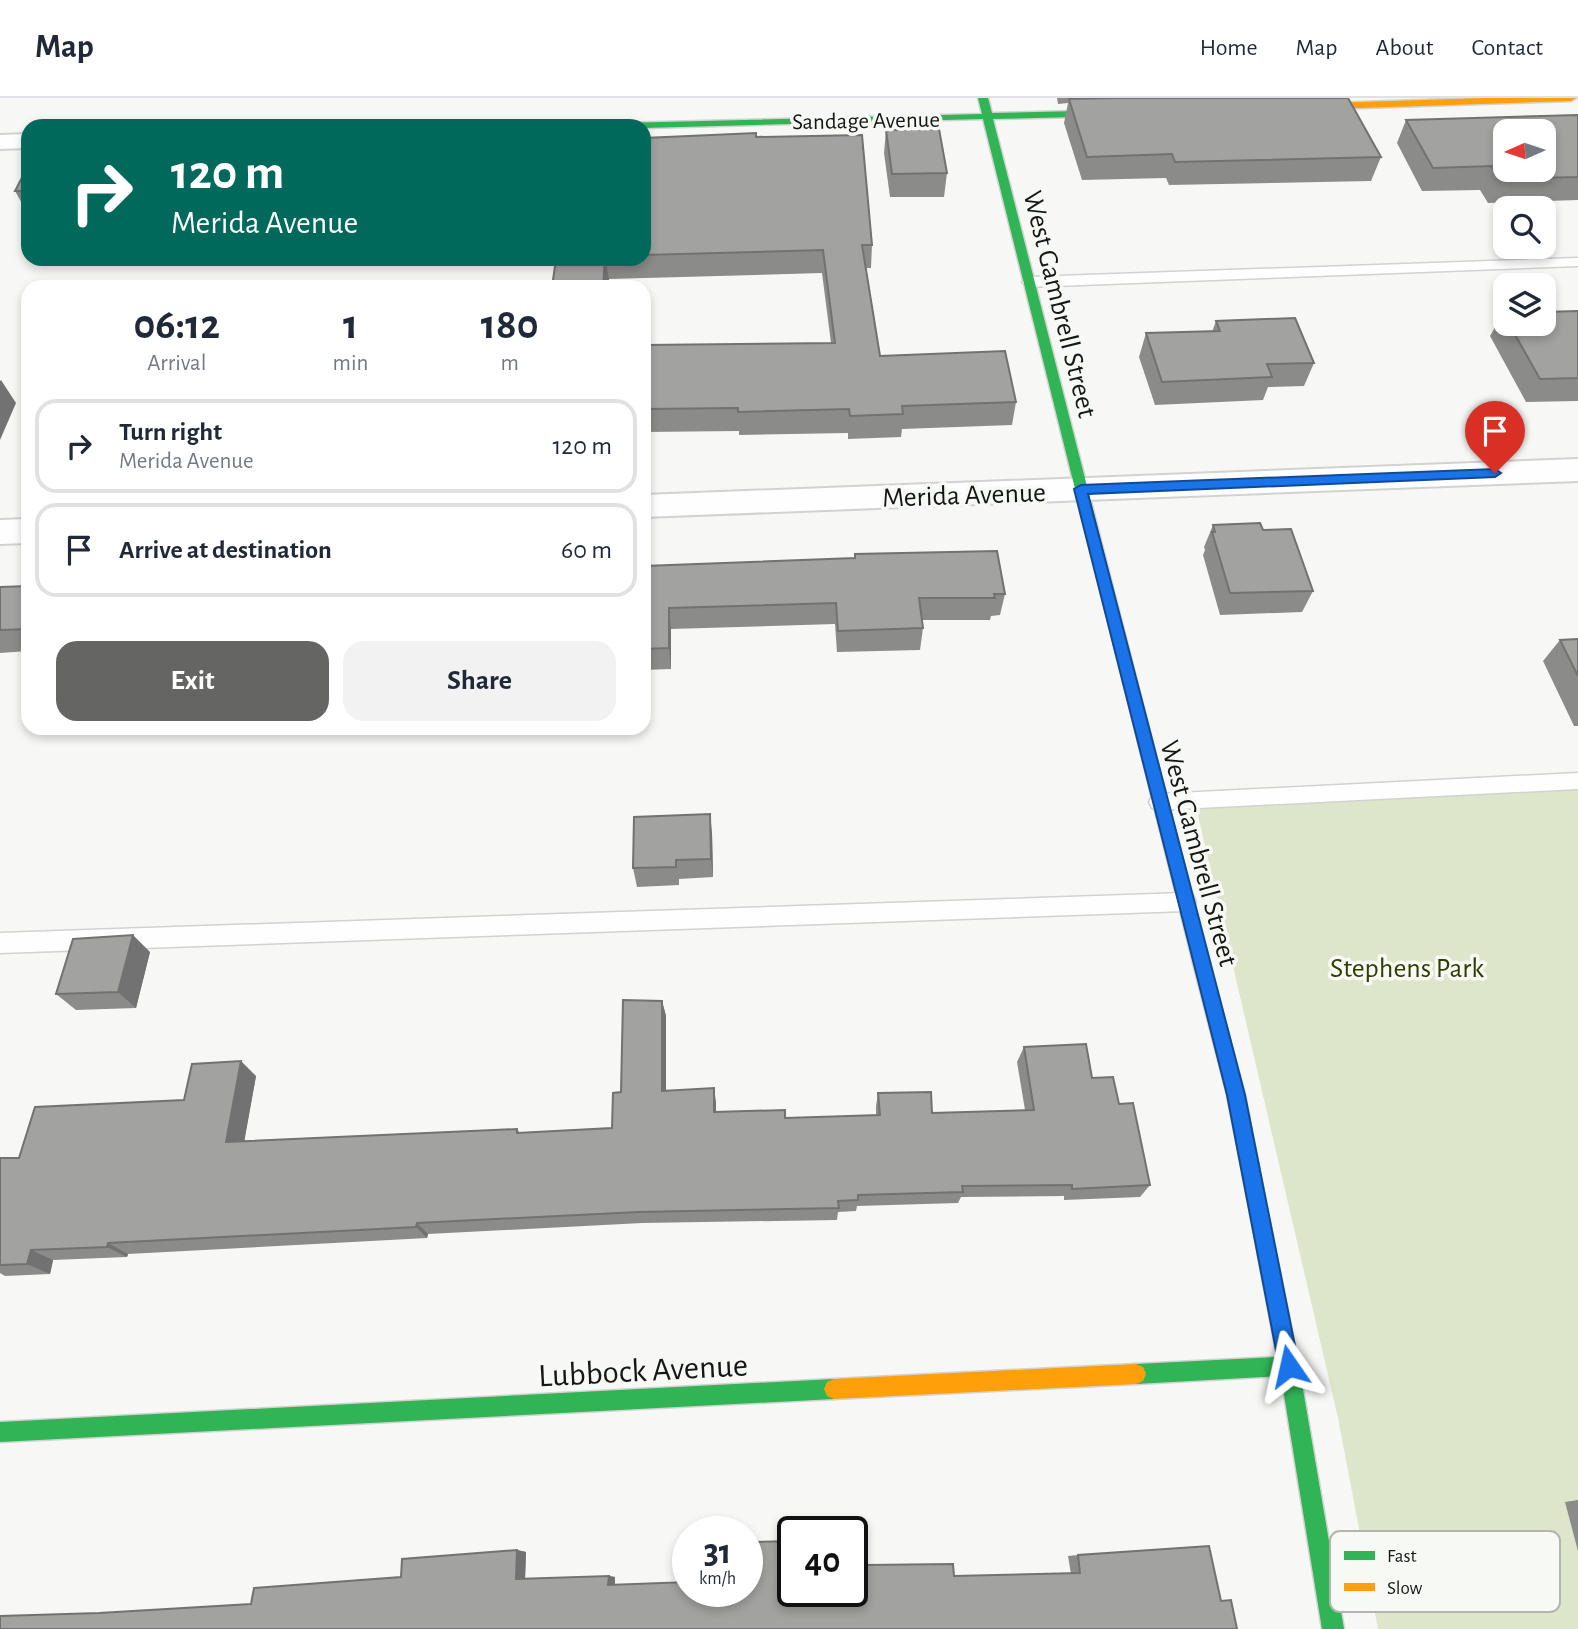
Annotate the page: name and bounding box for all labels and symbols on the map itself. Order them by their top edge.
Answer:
street label: Sandage Avenue [792,109,940,134]
north arrow [1493,119,1556,182]
street label: West Gambrell Street [1017,188,1101,421]
pin [1465,401,1525,473]
street label: Merida Avenue [882,479,1046,513]
street label: West Gambrell Street [1154,738,1242,970]
park label: Stephens Park [1330,955,1484,983]
position arrow [1252,1329,1326,1403]
street label: Lubbock Avenue [537,1350,749,1393]
speed limit sign: 40 [777,1516,868,1607]
legend [1330,1531,1560,1612]
text: Fast [1387,1547,1417,1566]
text: Slow [1387,1579,1423,1598]

